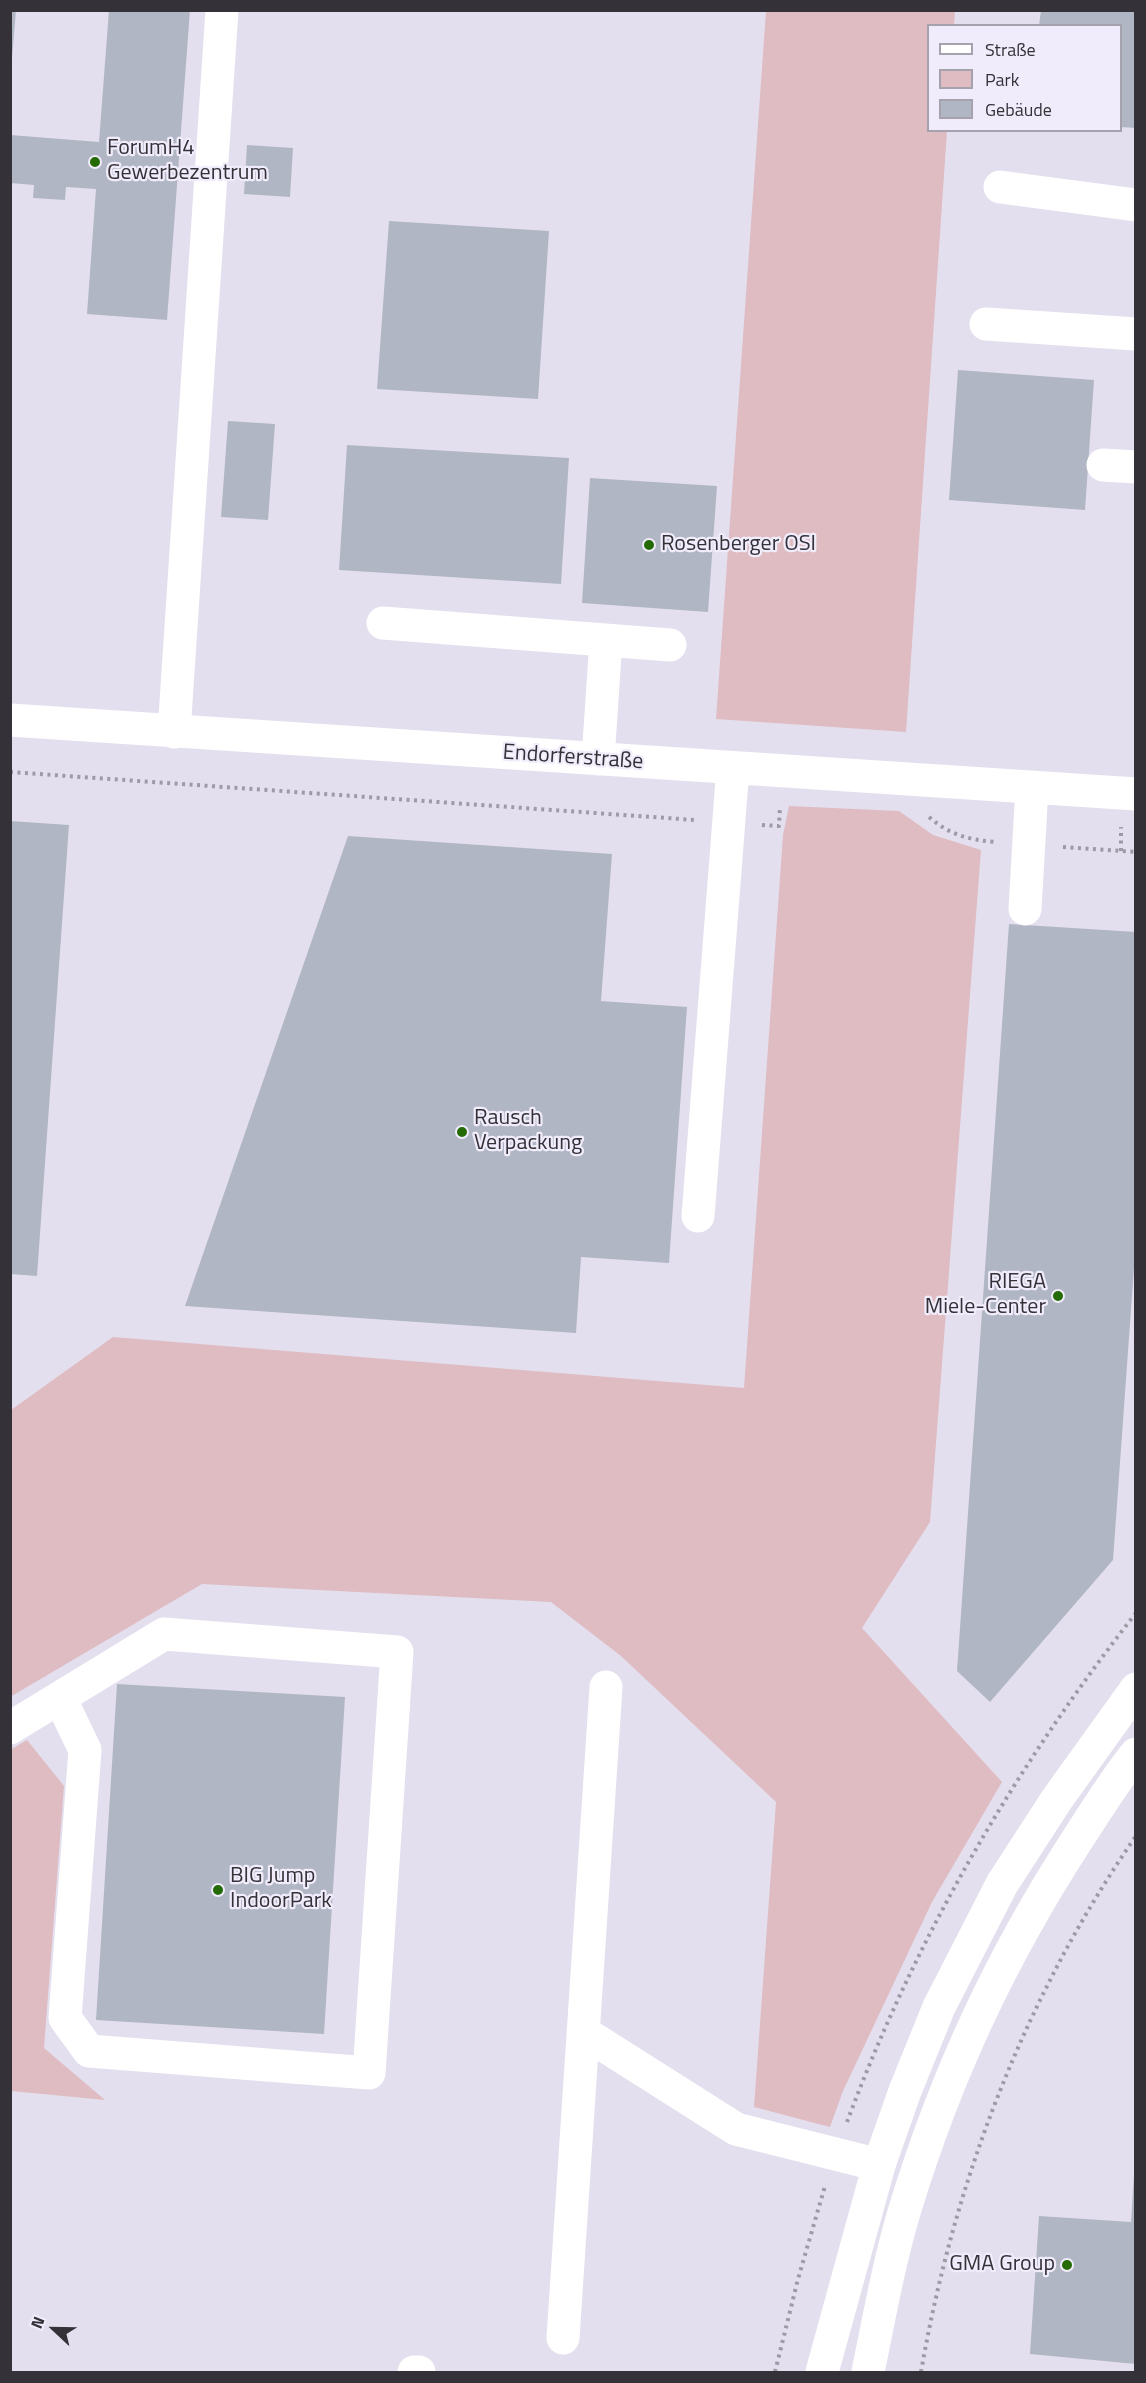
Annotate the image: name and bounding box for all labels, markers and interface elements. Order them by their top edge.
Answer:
legend [927,24,1122,132]
text: Straße [985,36,1036,63]
text: Park [985,66,1019,93]
text: Gebäude [985,96,1052,123]
place label: ForumH4 Gewerbezentrum [107,136,268,188]
marker: ForumH4 Gewerbezentrum [88,155,102,169]
place label: Rosenberger OSI [661,532,816,558]
marker: Rosenberger OSI [642,538,656,552]
street label: Endorferstraße [502,740,644,776]
place label: Rausch Verpackung [474,1106,582,1158]
marker: Rausch Verpackung [455,1125,469,1139]
place label: RIEGA Miele-Center [925,1270,1046,1322]
marker: RIEGA Miele-Center [1051,1289,1065,1303]
place label: BIG Jump IndoorPark [230,1864,332,1916]
marker: BIG Jump IndoorPark [211,1883,225,1897]
place label: GMA Group [949,2252,1055,2278]
marker: GMA Group [1060,2258,1074,2272]
north arrow [24,2299,84,2359]
text: N [24,2313,51,2332]

